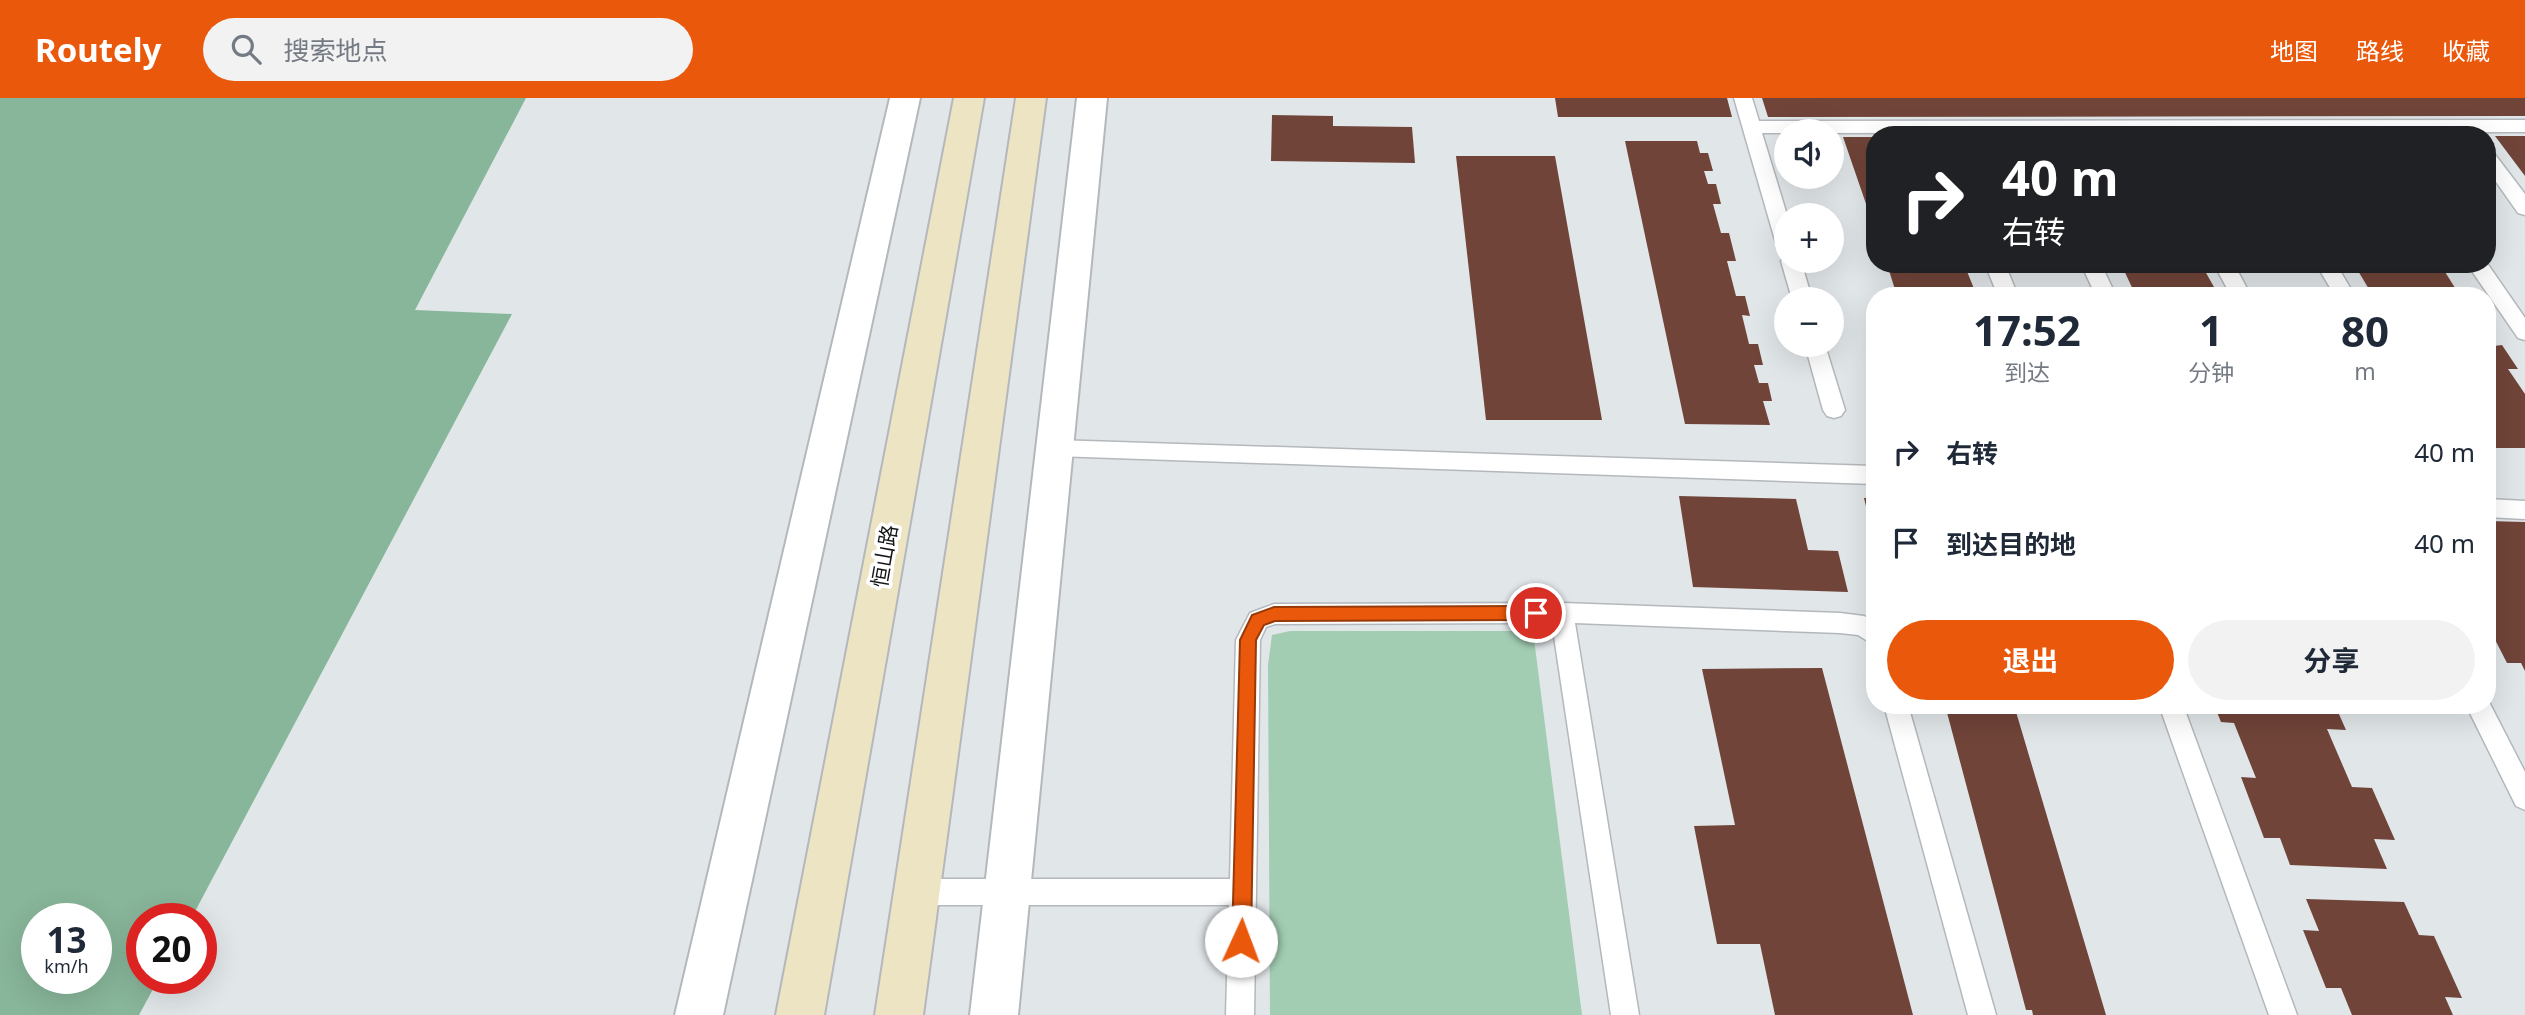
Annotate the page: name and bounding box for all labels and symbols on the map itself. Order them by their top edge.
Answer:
street label: 恒山路 [865,523,903,589]
pin [1506,583,1566,643]
speed limit sign: 20 [126,903,217,994]
position arrow [1204,904,1278,978]

